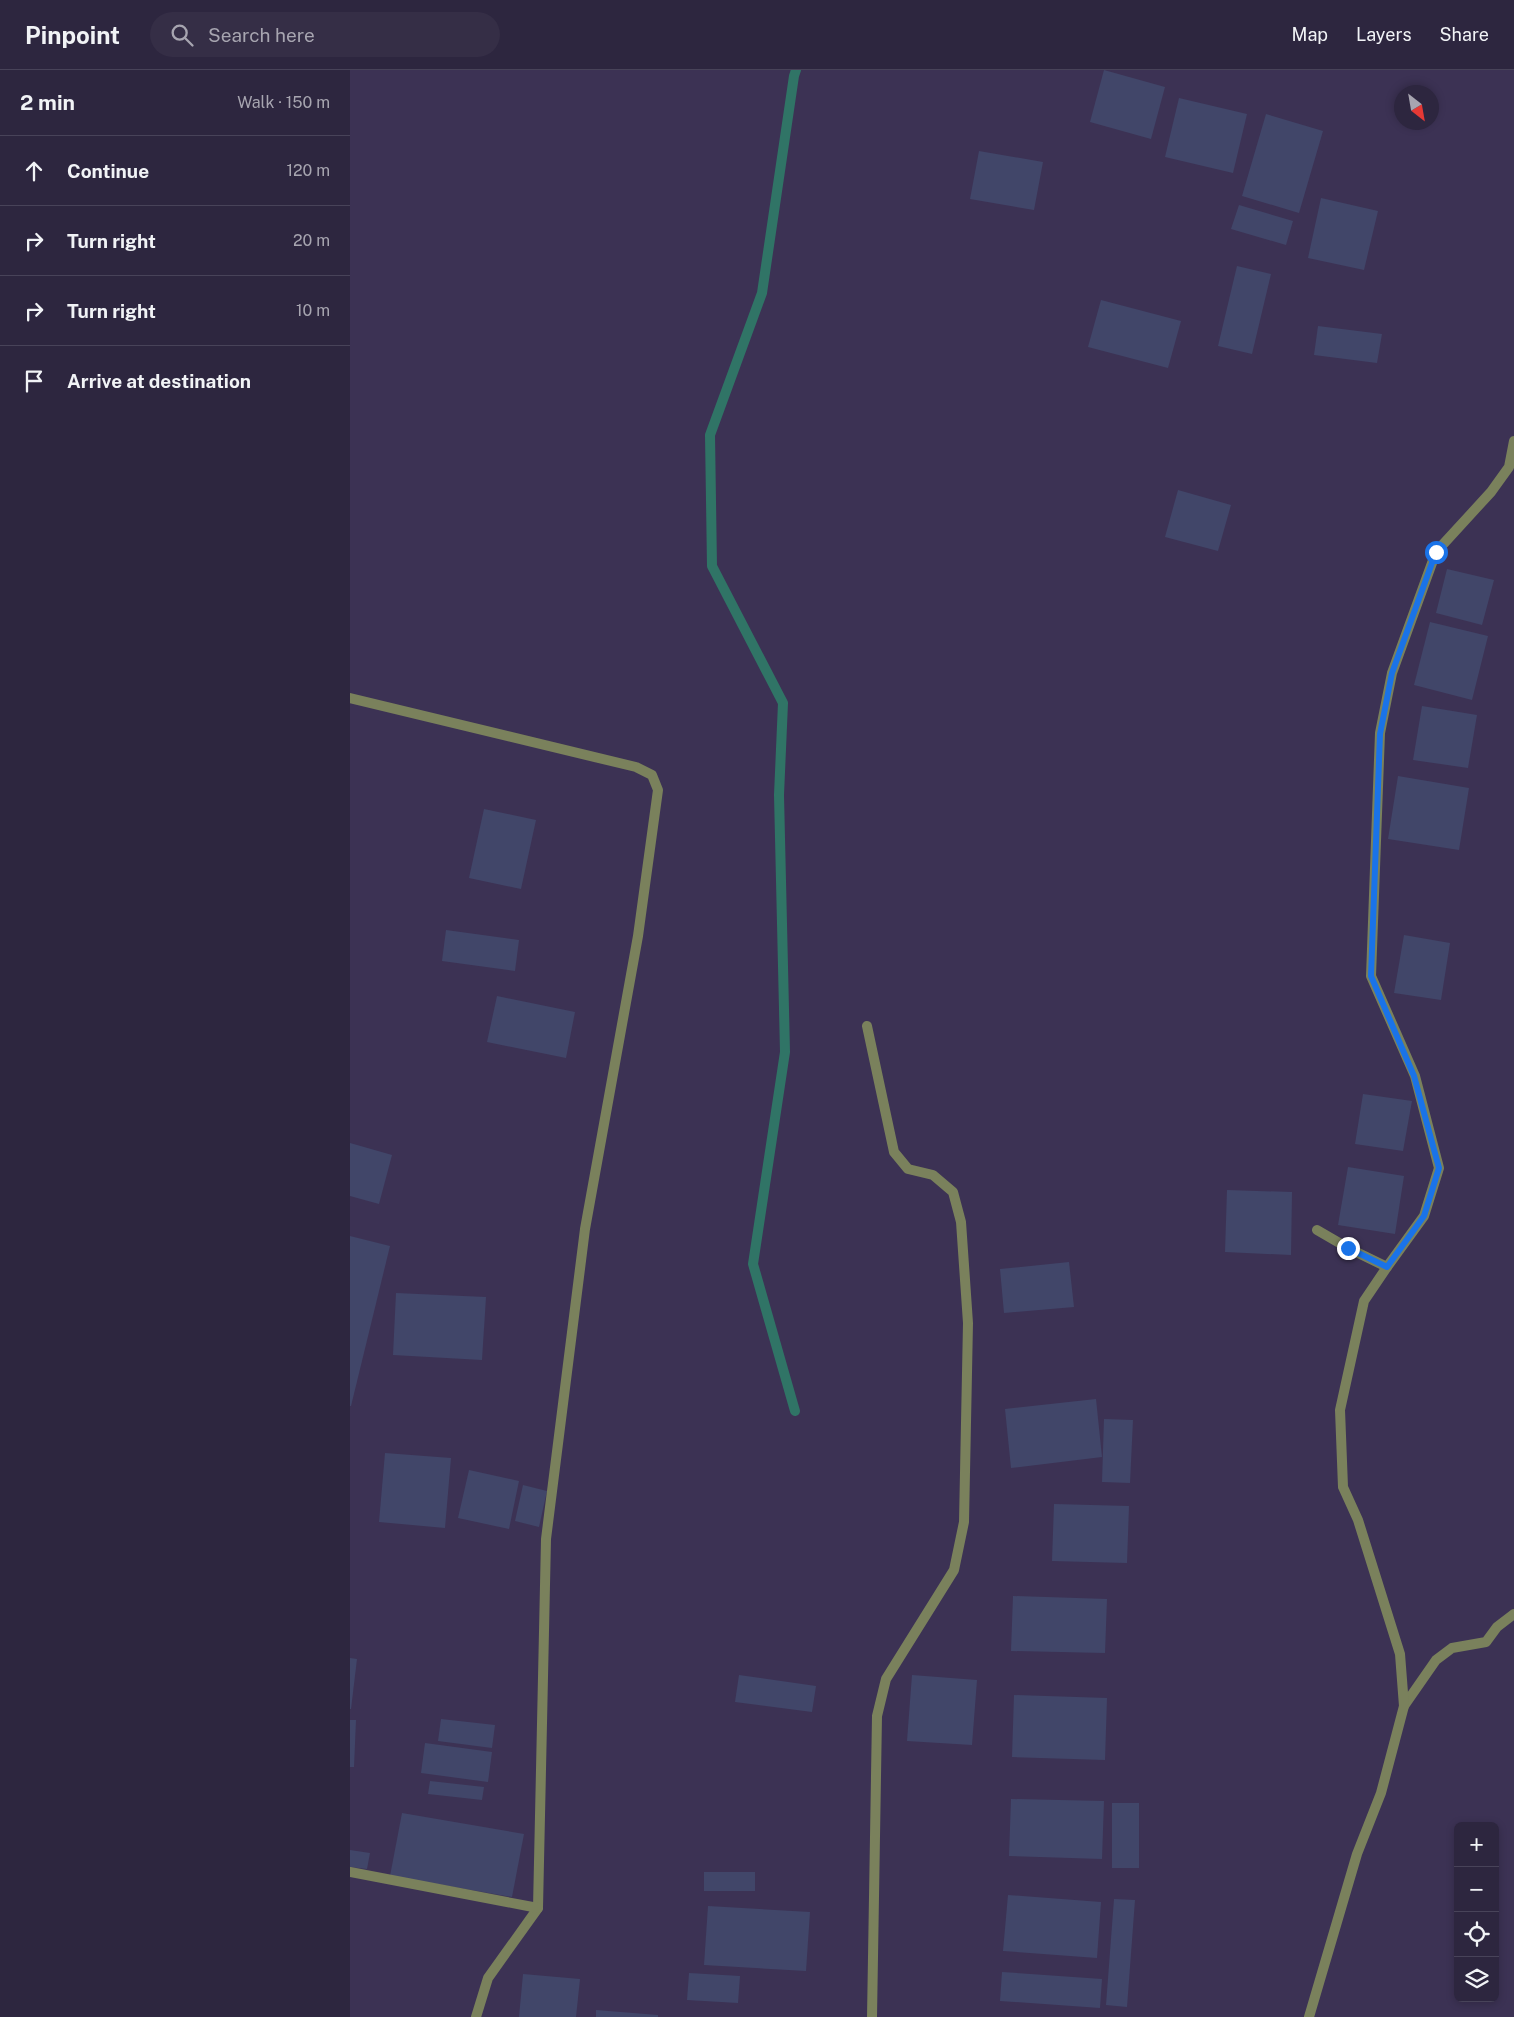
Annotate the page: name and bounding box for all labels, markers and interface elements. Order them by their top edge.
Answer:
search box [150,12,500,57]
text: Pinpoint [25,21,120,49]
icon: search [168,21,196,49]
text: Search here [208,24,315,46]
text: Map [1292,24,1328,45]
text: Layers [1356,24,1412,45]
text: Share [1440,24,1489,45]
north arrow [1394,85,1439,130]
text: 2 min [20,90,75,115]
text: Walk · 150 m [237,93,330,112]
icon: ahead [20,157,48,185]
text: Continue [67,160,149,182]
text: 120 m [286,161,330,180]
icon: right [20,227,48,255]
text: Turn right [67,230,156,252]
text: 20 m [293,231,330,250]
icon: right [20,297,48,325]
text: Turn right [67,300,156,322]
text: 10 m [296,301,330,320]
icon: arrive [20,367,48,395]
text: Arrive at destination [67,370,251,392]
route start [1425,541,1448,564]
route end [1337,1237,1360,1260]
map controls [1454,1822,1499,2002]
button: + [1454,1822,1499,1867]
button: − [1454,1867,1499,1912]
button: locate [1454,1912,1499,1957]
button: layers [1454,1957,1499,2002]

